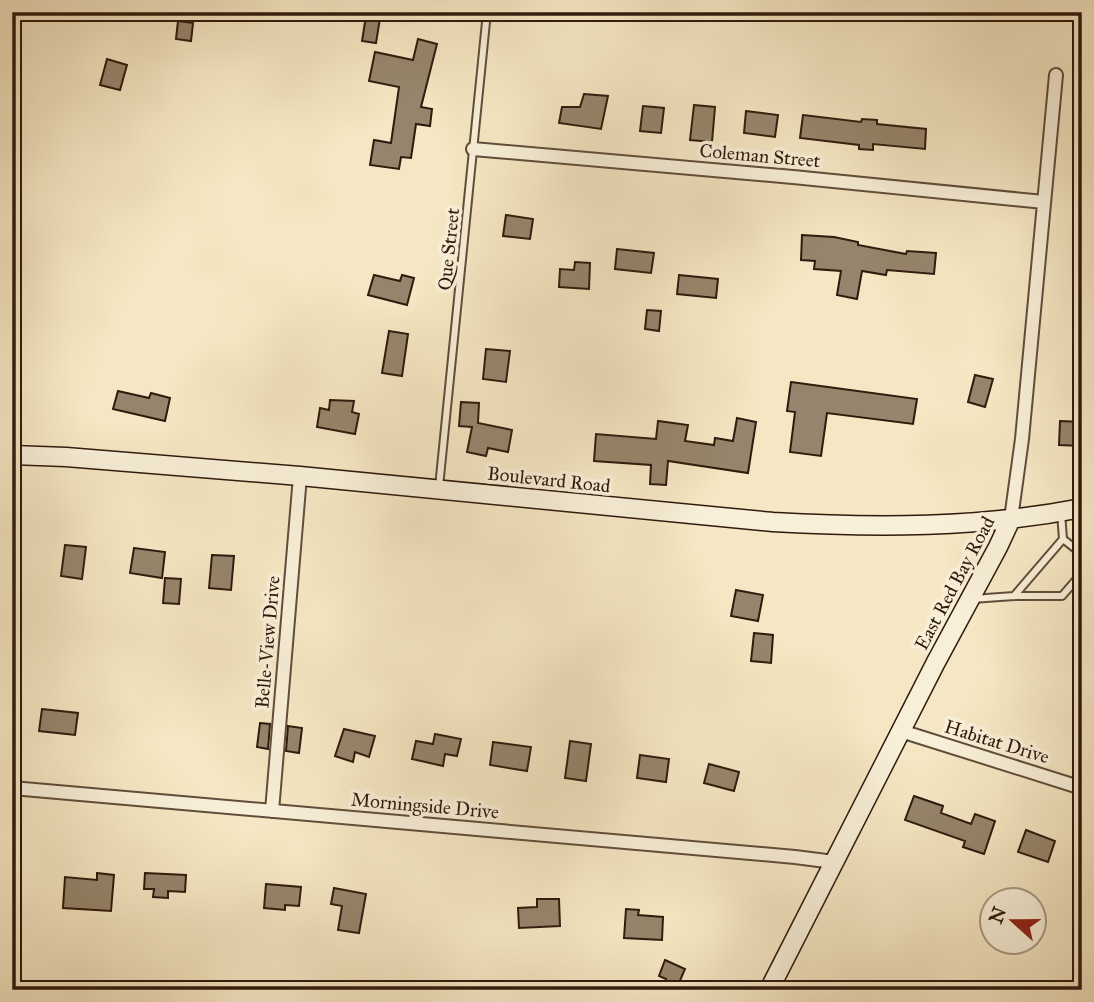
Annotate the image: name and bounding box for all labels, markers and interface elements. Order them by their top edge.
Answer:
street label: Coleman Street [699,139,822,172]
street label: Que Street [433,206,464,291]
street label: Boulevard Road [486,462,612,497]
street label: East Red Bay Road [910,512,1000,654]
street label: Belle-View Drive [250,575,285,709]
street label: Habitat Drive [942,715,1052,768]
street label: Morningside Drive [350,788,500,824]
north arrow [978,886,1048,956]
text: N [984,903,1011,927]

